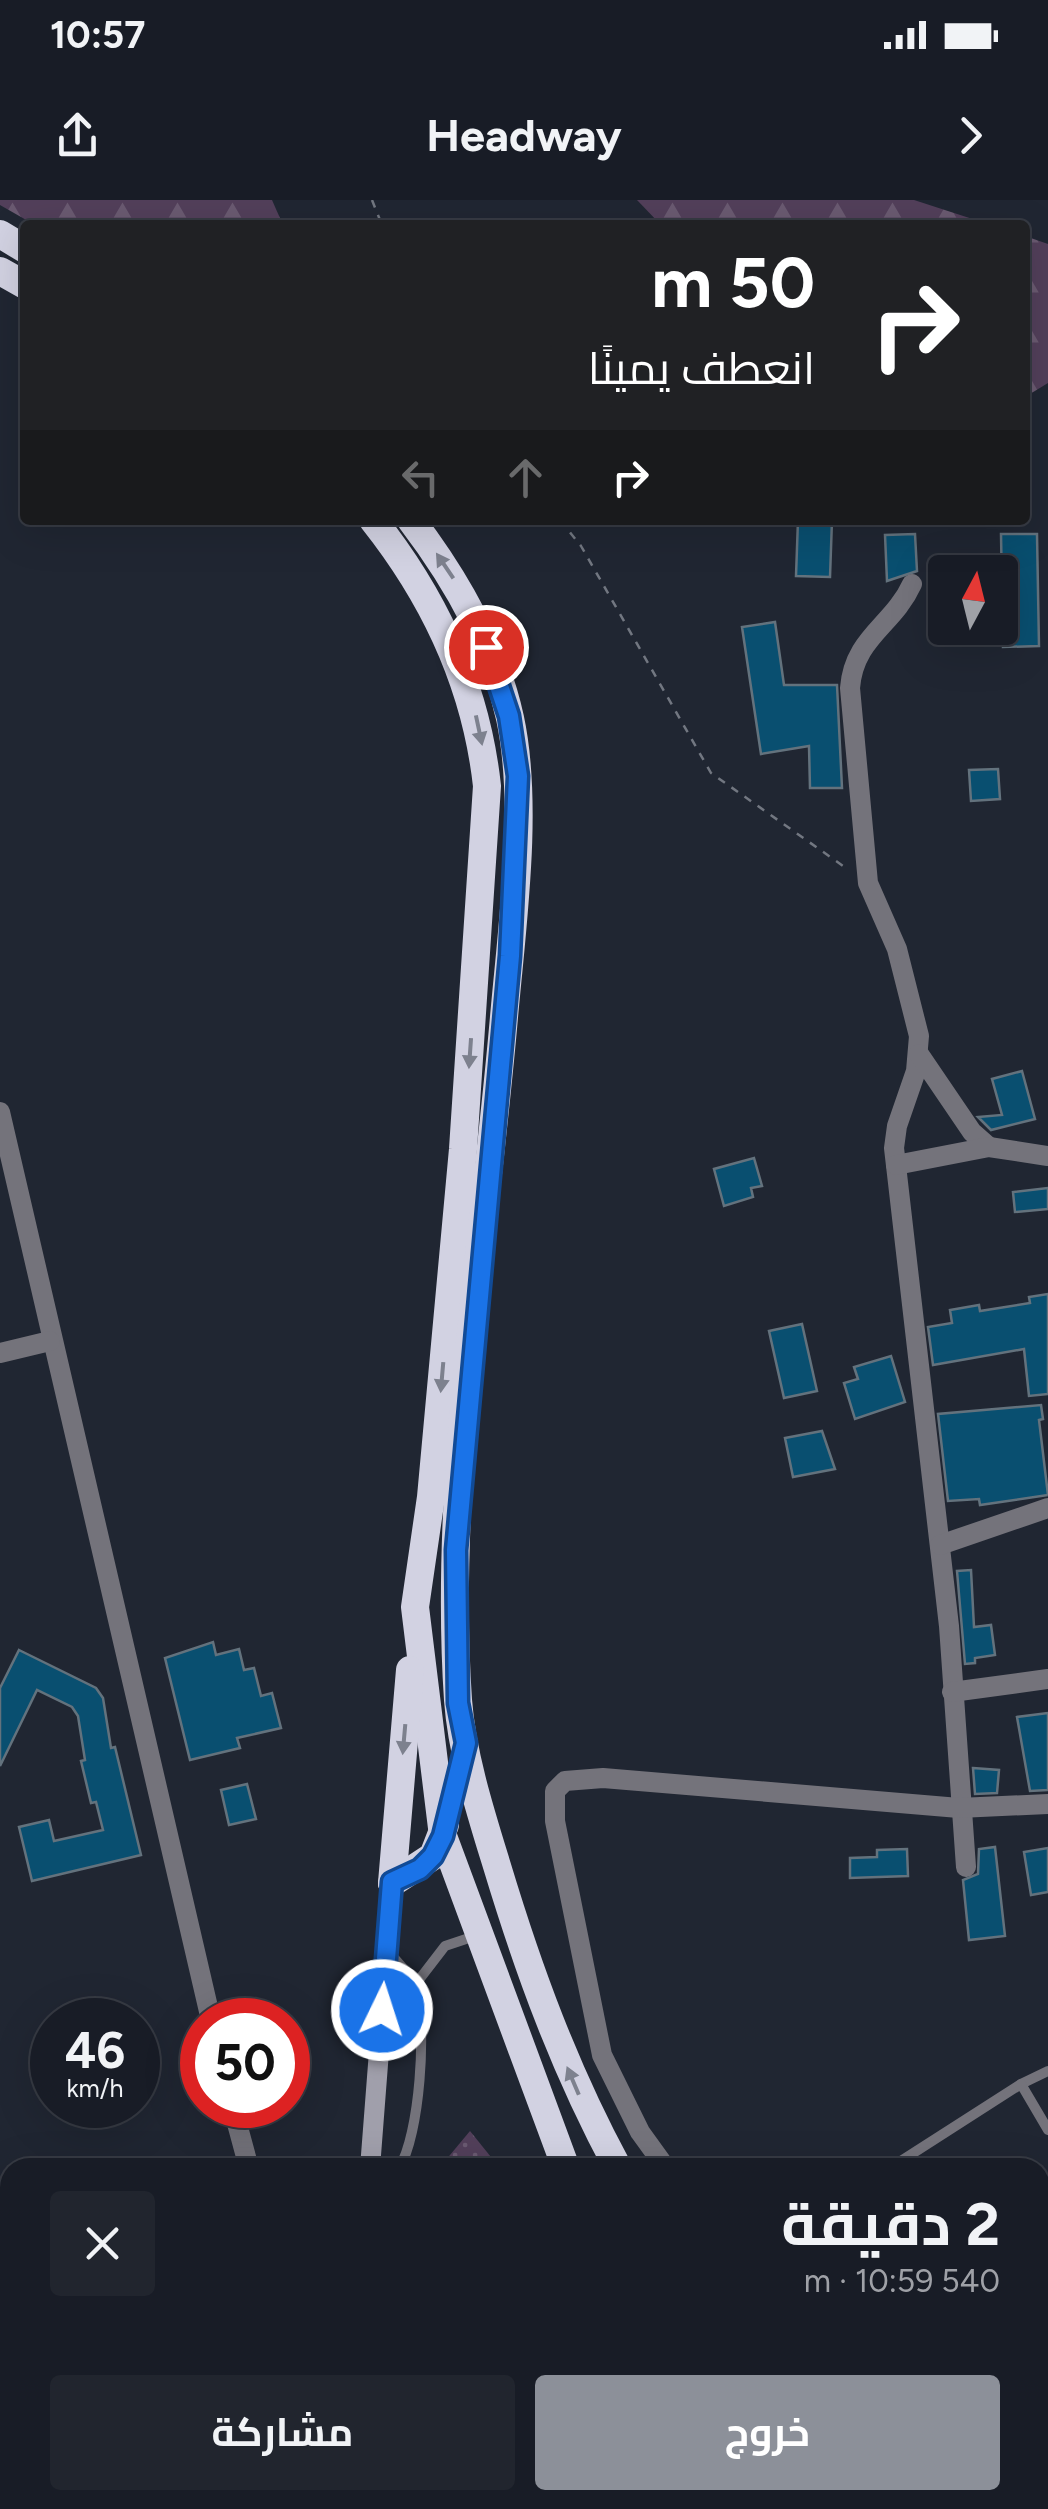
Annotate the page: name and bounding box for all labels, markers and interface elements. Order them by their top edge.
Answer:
text: 10:57 [50,12,145,58]
icon: share [50,108,105,163]
text: Headway [426,108,622,162]
icon: forward [943,108,998,163]
text: 50 m [651,240,815,325]
icon: right [850,260,980,390]
text: انعطف يمينًا [588,341,815,395]
icon: left [393,450,448,505]
icon: ahead [498,450,553,505]
icon: right [603,450,658,505]
one-way arrow [437,553,455,580]
north arrow [928,555,1018,645]
map controls [928,555,1018,645]
pin [444,605,529,690]
icon: arrive [459,620,514,675]
one-way arrow [472,714,487,745]
one-way arrow [462,1038,478,1070]
one-way arrow [434,1362,450,1393]
one-way arrow [396,1724,412,1756]
position arrow [330,1958,434,2062]
speed limit sign: 50 [180,1998,310,2128]
text: 46 [65,2020,125,2081]
one-way arrow [565,2066,581,2096]
text: km/h [66,2073,124,2103]
text: 2 دقيقة [781,2188,1000,2260]
button: close [50,2191,155,2296]
text: 540 m · 10:59 [804,2262,1000,2300]
button: مشاركة [50,2375,515,2490]
button: خروج [535,2375,1000,2490]

